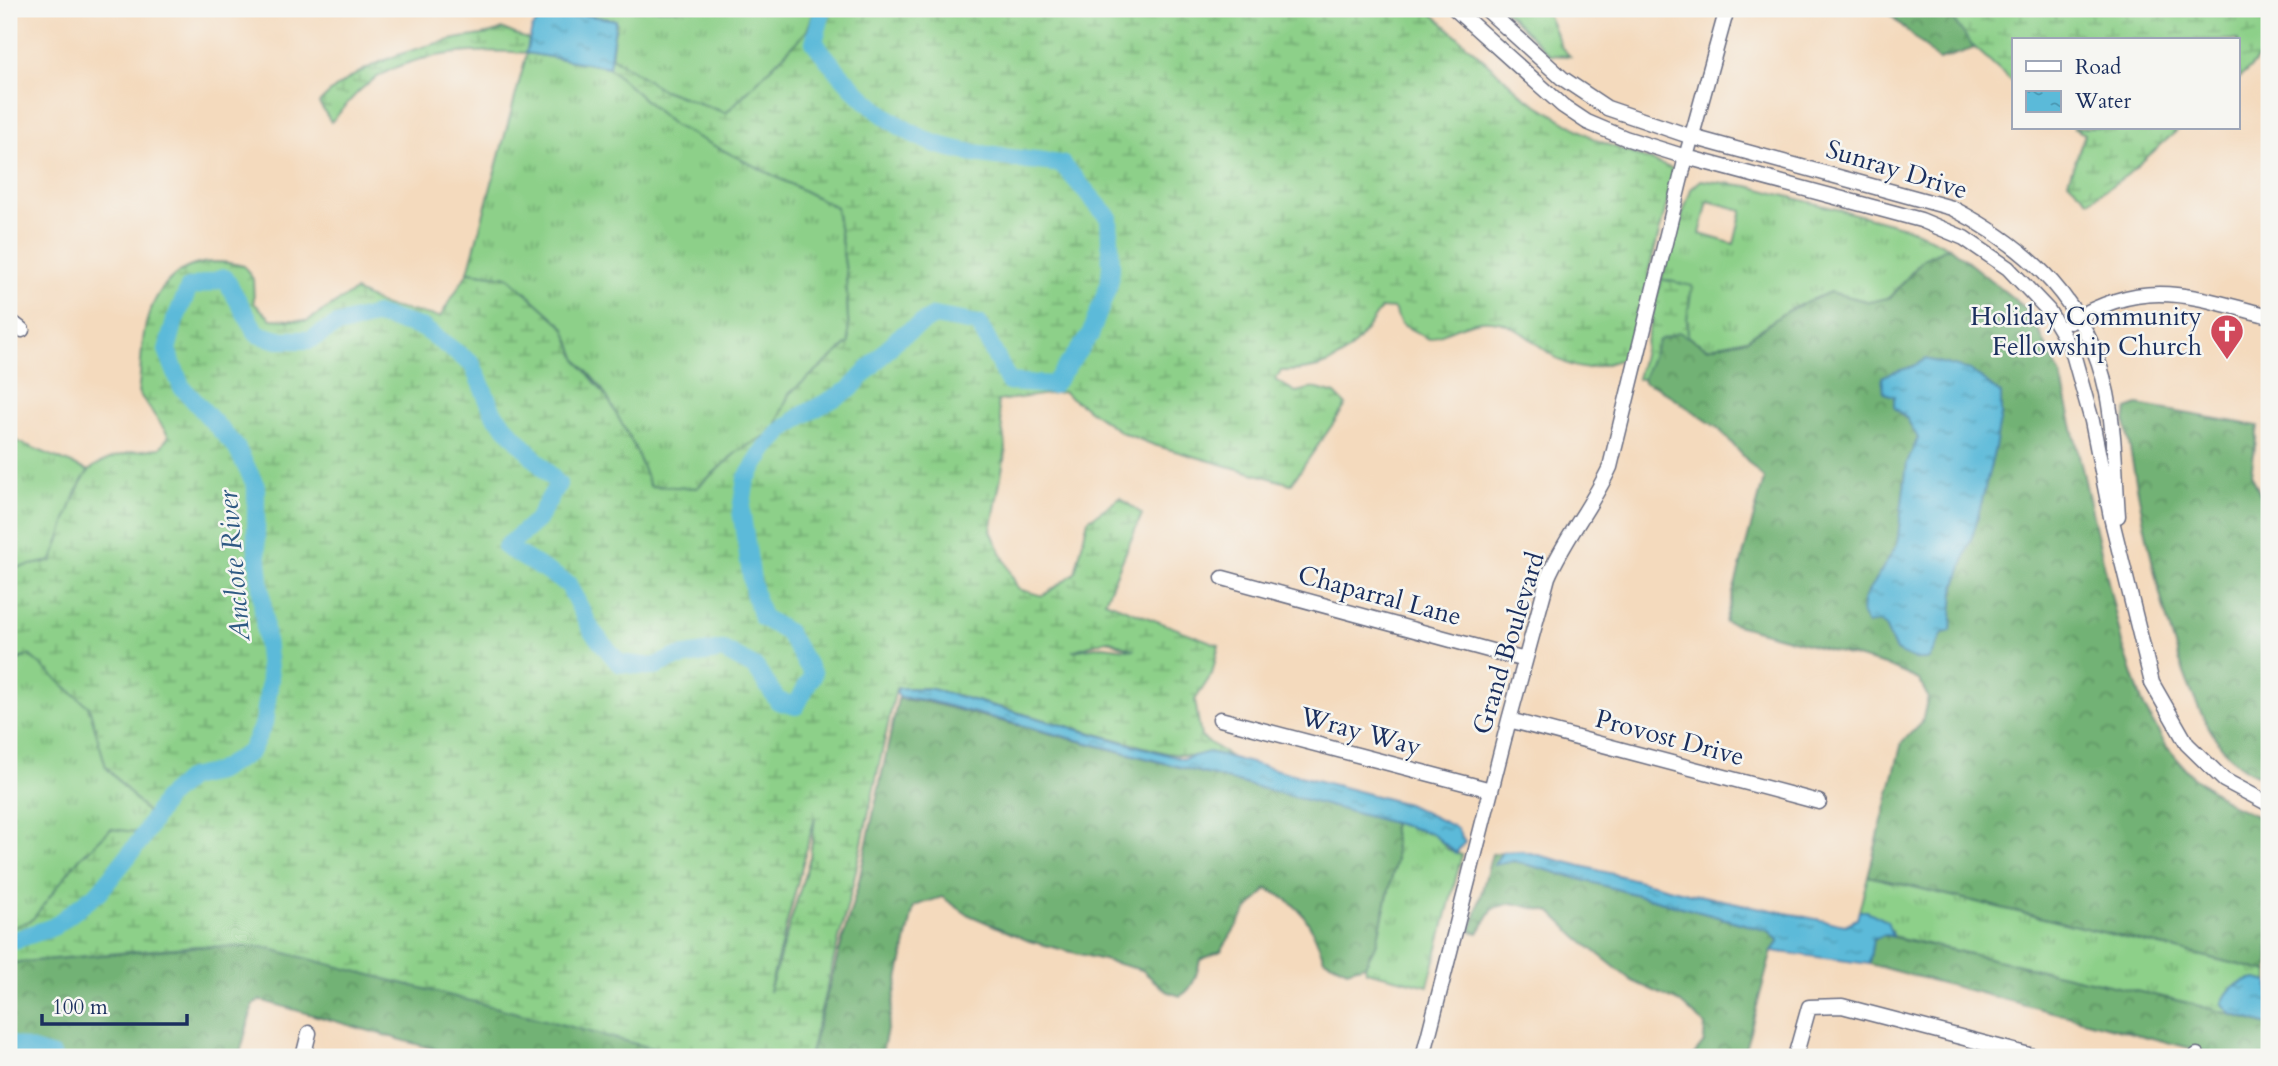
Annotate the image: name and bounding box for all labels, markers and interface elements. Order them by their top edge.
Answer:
legend [2012,38,2240,130]
text: Road [2075,53,2121,82]
text: Water [2074,87,2131,116]
street label: Sunray Drive [1822,131,1972,208]
place label: Holiday Community Fellowship Church [1970,299,2202,364]
church icon: Holiday Community Fellowship Church [2208,312,2246,361]
water label: Anclote River [208,488,260,644]
street label: Grand Boulevard [1464,547,1553,739]
street label: Chaparral Lane [1294,557,1465,634]
street label: Wray Way [1296,698,1425,764]
street label: Provost Drive [1592,701,1748,774]
scale bar [42,982,187,1026]
text: 100 m [52,993,108,1022]

